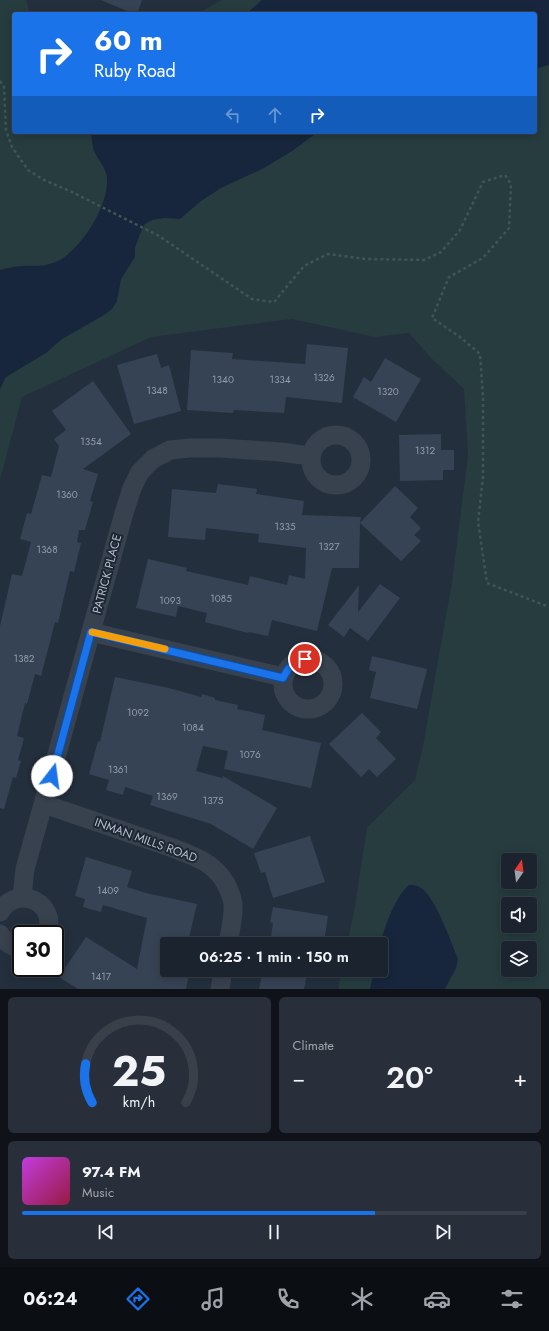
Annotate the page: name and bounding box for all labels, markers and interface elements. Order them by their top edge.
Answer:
text: 60 m [94,20,163,61]
icon: right [28,28,80,80]
text: Ruby Road [94,58,176,84]
icon: left [222,104,244,126]
icon: ahead [264,104,286,126]
icon: right [306,104,328,126]
house number: 1326 [313,370,335,385]
house number: 1340 [212,372,234,387]
house number: 1334 [269,372,291,387]
house number: 1348 [146,383,168,398]
house number: 1320 [377,384,399,399]
house number: 1354 [80,434,102,449]
house number: 1312 [415,443,435,458]
house number: 1360 [56,487,78,502]
house number: 1335 [274,519,296,534]
street label: PATRICK PLACE [88,532,126,616]
house number: 1327 [319,539,340,554]
house number: 1368 [36,542,58,557]
house number: 1085 [210,591,232,606]
house number: 1093 [159,593,181,608]
pin [288,642,322,676]
icon: arrive [294,648,316,670]
house number: 1382 [13,651,35,666]
house number: 1092 [127,705,149,720]
house number: 1084 [182,720,204,735]
house number: 1076 [239,747,261,762]
position arrow [31,755,73,797]
house number: 1361 [108,762,128,777]
house number: 1369 [156,789,178,804]
house number: 1375 [203,793,224,808]
street label: INMAN MILLS ROAD [92,813,200,867]
north arrow [501,853,537,889]
map controls [501,853,537,977]
house number: 1409 [97,883,119,898]
button: sound [501,897,537,933]
speed limit sign: 30 [12,925,64,977]
button: layers [501,941,537,977]
text: 06:25 · 1 min · 150 m [199,946,349,968]
house number: 1417 [91,969,112,984]
text: Climate [293,1036,334,1055]
text: 25 [112,1041,166,1102]
text: 20° [386,1056,433,1099]
text: − [293,1062,305,1094]
text: + [513,1062,527,1094]
text: km/h [123,1092,155,1112]
text: 97.4 FM [82,1161,141,1183]
text: Music [82,1183,114,1202]
icon: previous [95,1221,117,1243]
icon: pause [263,1221,285,1243]
icon: next [432,1221,454,1243]
icon: directions [124,1285,152,1313]
icon: music [199,1285,227,1313]
icon: phone [274,1285,302,1313]
icon: climate [348,1285,376,1313]
icon: car [423,1285,451,1313]
icon: filters [498,1285,526,1313]
text: 06:24 [23,1286,77,1312]

